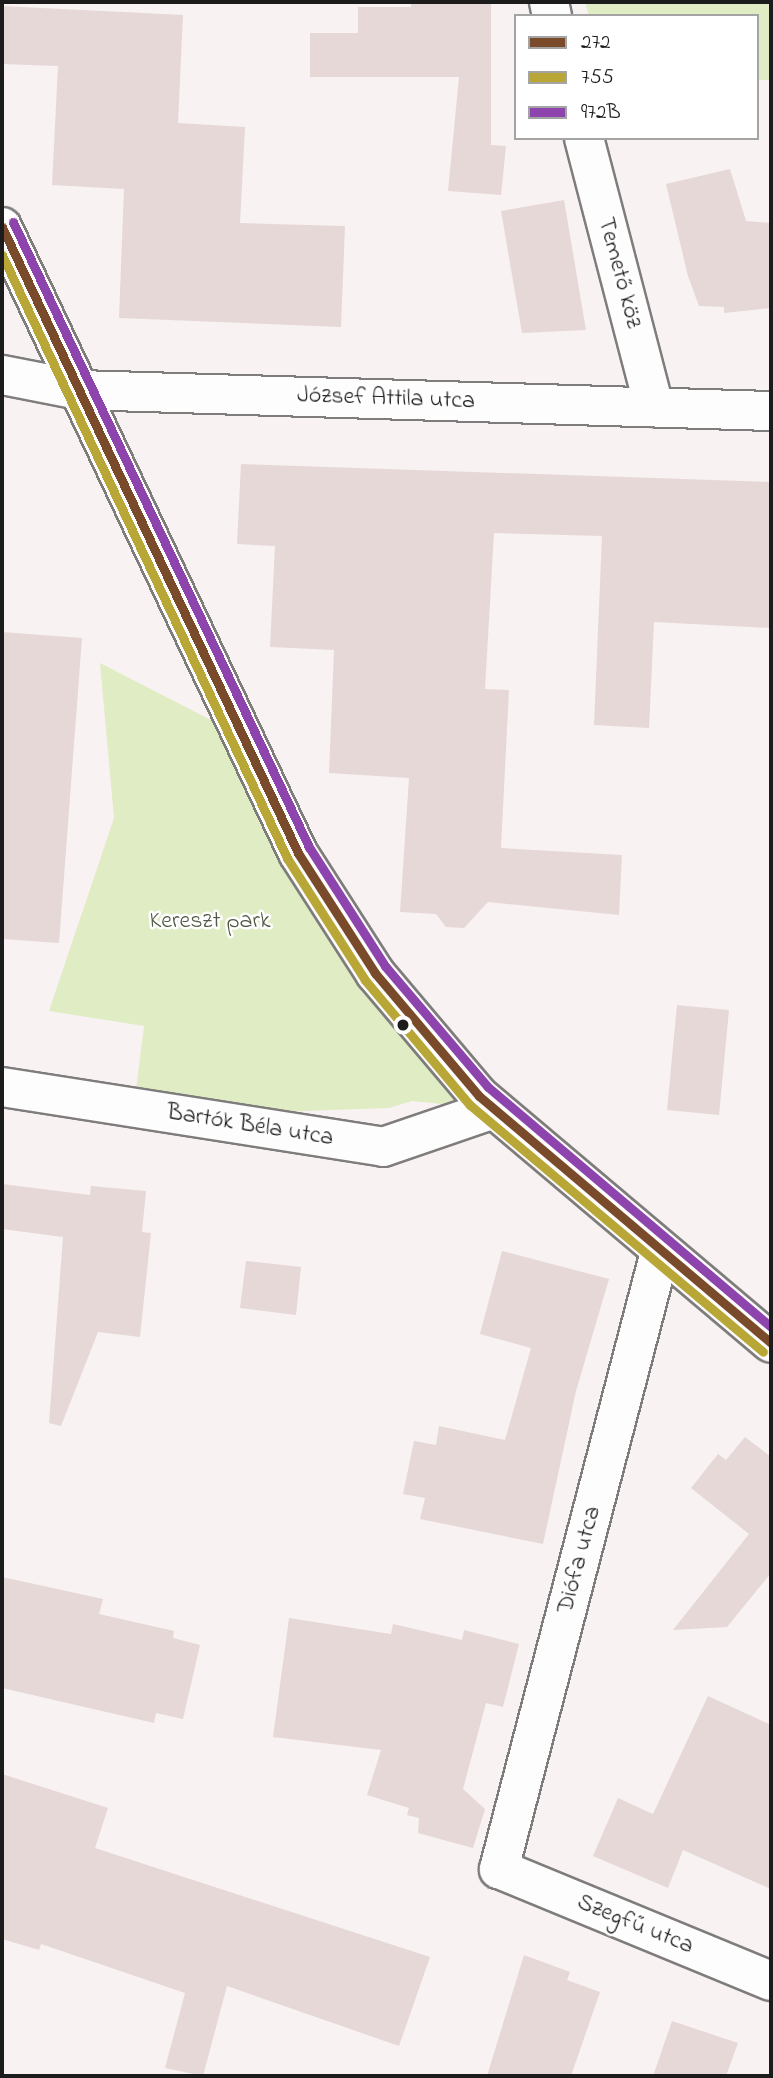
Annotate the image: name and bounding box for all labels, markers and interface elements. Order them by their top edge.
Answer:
legend [514,14,759,140]
text: 272 [581,28,611,58]
text: 755 [581,63,614,93]
text: 972B [581,98,621,128]
street label: Temető köz [590,214,648,332]
street label: József Attila utca [297,382,475,416]
park label: Kereszt park [150,908,270,936]
unlabelled marker [396,1018,410,1032]
street label: Bartók Béla utca [165,1099,335,1153]
street label: Diófa utca [552,1503,608,1617]
street label: Szegfű utca [573,1889,697,1961]

